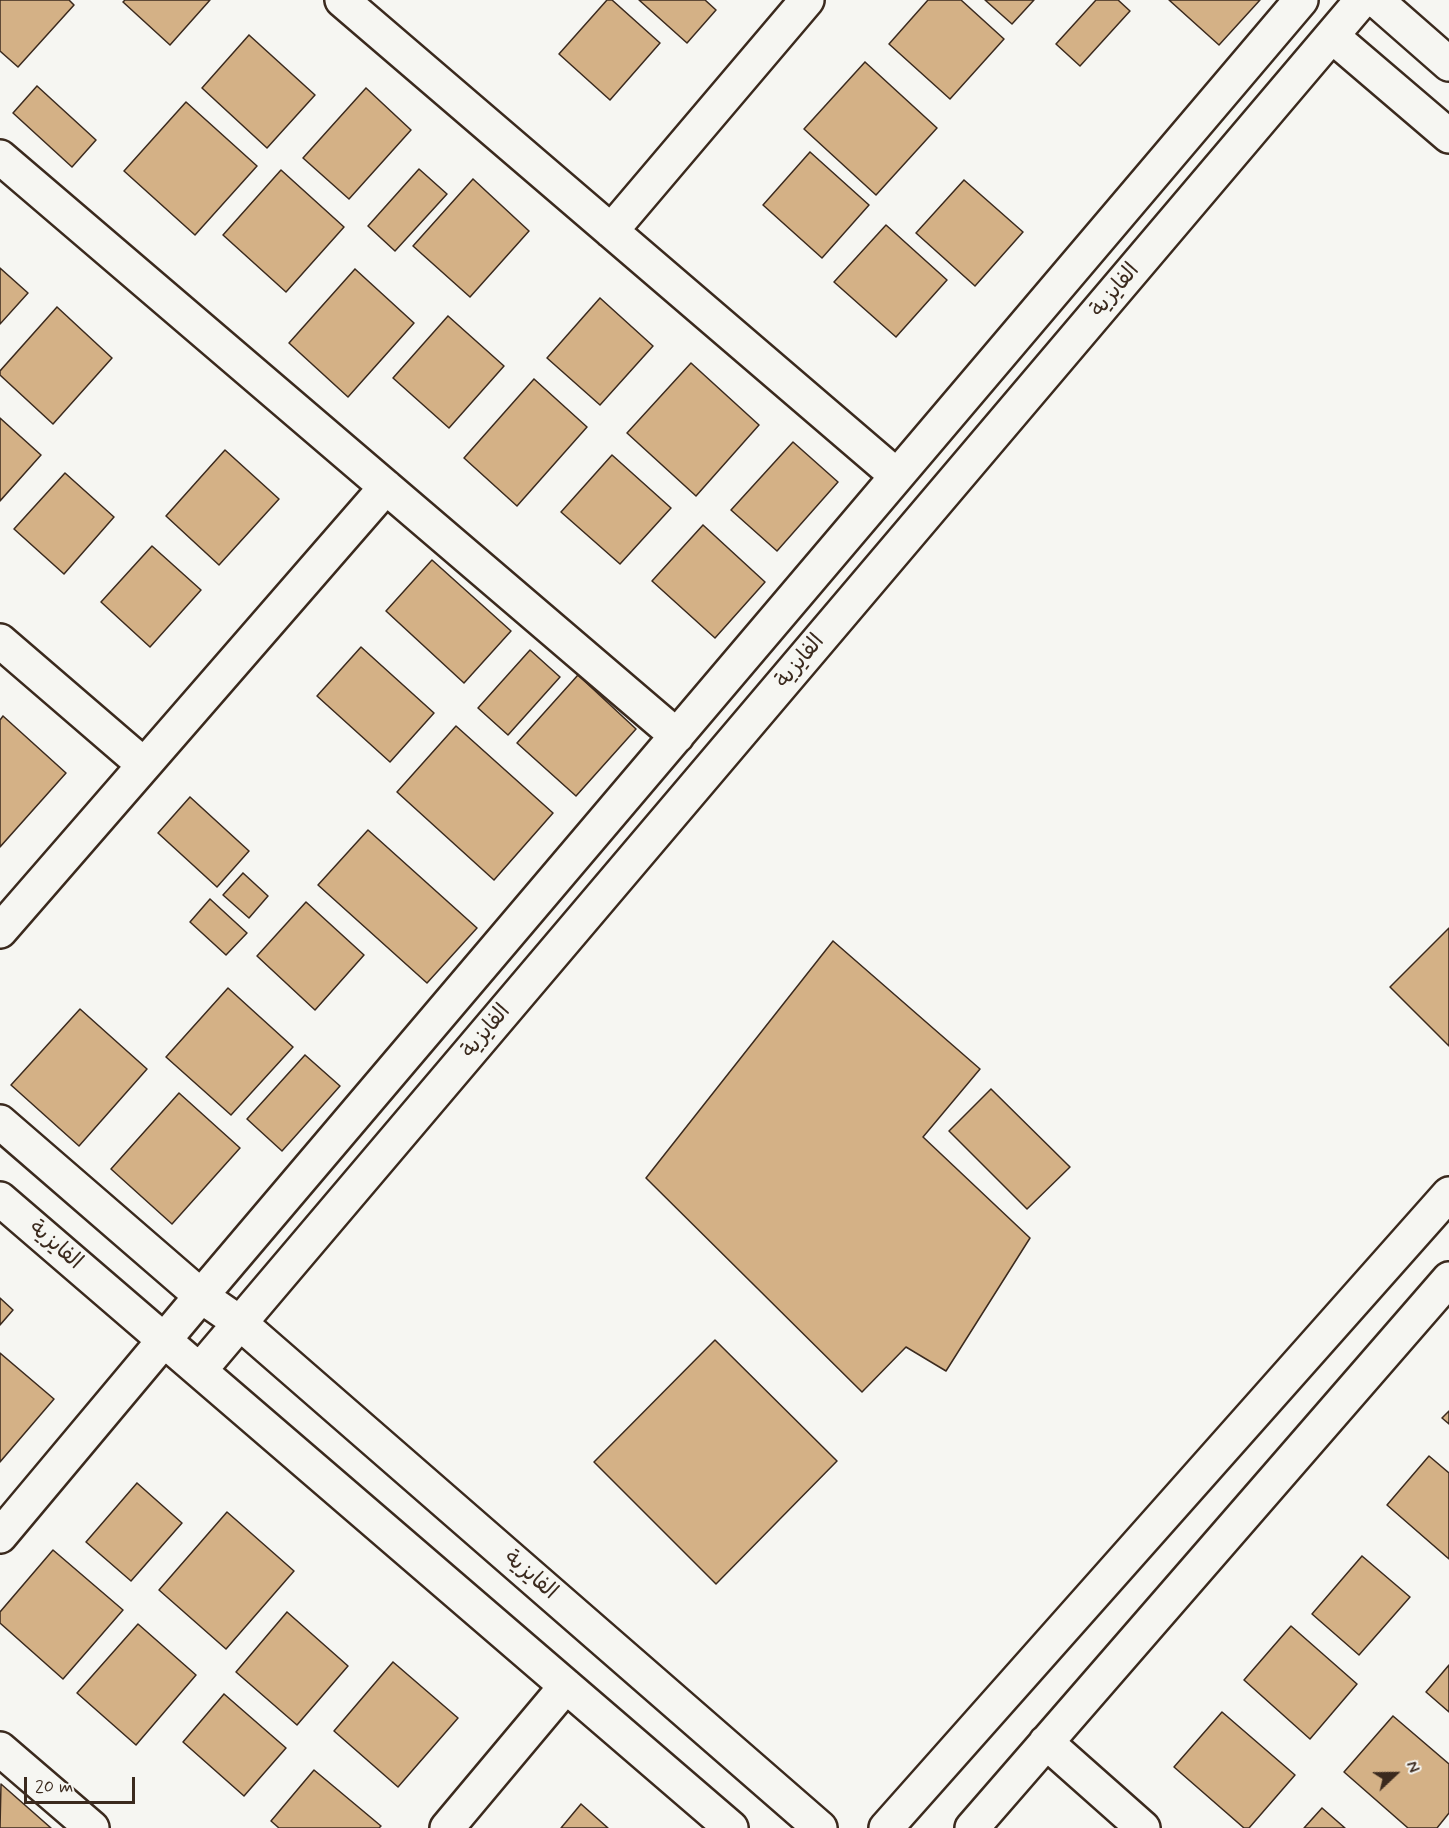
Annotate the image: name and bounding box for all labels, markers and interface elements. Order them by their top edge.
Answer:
street label: الفايزية [1086,259,1146,323]
street label: الفايزية [771,630,831,694]
street label: الفايزية [457,1000,517,1064]
street label: الفايزية [23,1216,87,1276]
street label: الفايزية [498,1546,562,1606]
north arrow [1365,1744,1425,1804]
text: N [1400,1758,1424,1776]
scale bar [27,1765,138,1803]
text: 20 m [35,1775,73,1799]

